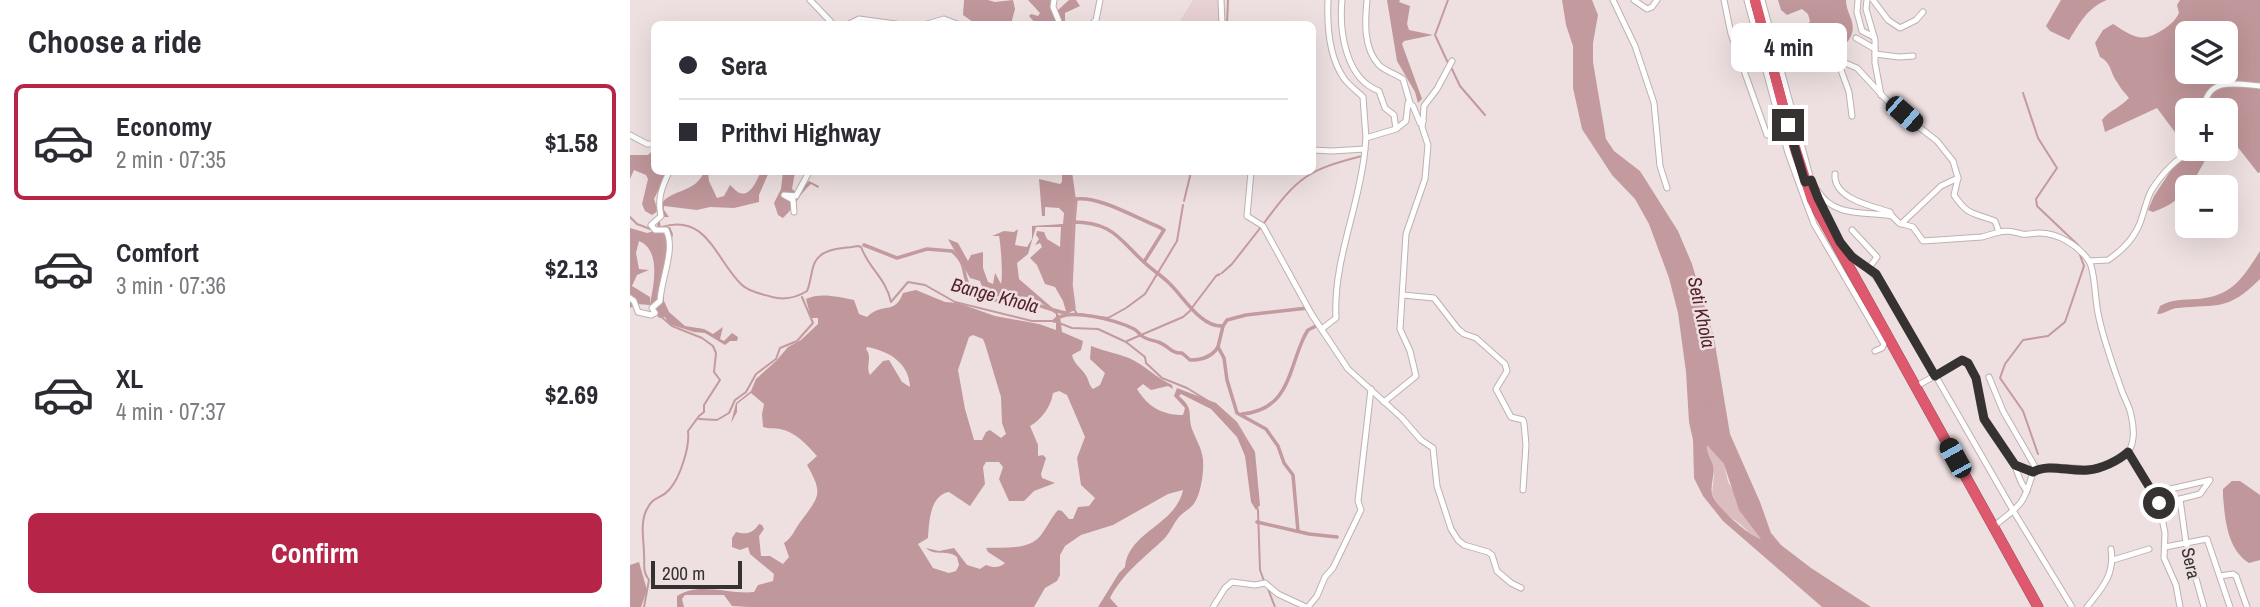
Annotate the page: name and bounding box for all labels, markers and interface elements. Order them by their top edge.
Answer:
text: Choose a ride [28,20,202,63]
map controls [2175,21,2238,238]
button: layers [2175,21,2238,84]
callout: 4 min [1730,24,1846,72]
text: 4 min [1764,32,1814,63]
text: Sera [721,48,767,83]
car [1882,92,1927,136]
button: + [2175,98,2238,161]
text: Economy [116,109,212,144]
route end [1772,109,1804,141]
icon: car [32,111,95,174]
text: Prithvi Highway [721,115,881,150]
text: $1.58 [545,125,598,160]
text: 2 min · 07:35 [116,144,226,175]
button: − [2175,175,2238,238]
text: Comfort [116,235,199,270]
icon: car [32,237,95,300]
text: $2.13 [545,251,598,286]
text: 3 min · 07:36 [116,270,226,301]
water label: Bange Khola [949,271,1042,319]
water label: Seti Khola [1682,274,1722,350]
text: XL [116,361,143,396]
icon: car [32,363,95,426]
text: $2.69 [545,377,598,412]
text: 4 min · 07:37 [116,396,226,427]
car [1936,435,1975,481]
route start [2143,487,2175,519]
button: Confirm [28,513,602,593]
street label: Sera [2175,545,2207,581]
scale bar [651,558,742,590]
text: 200 m [662,560,705,586]

